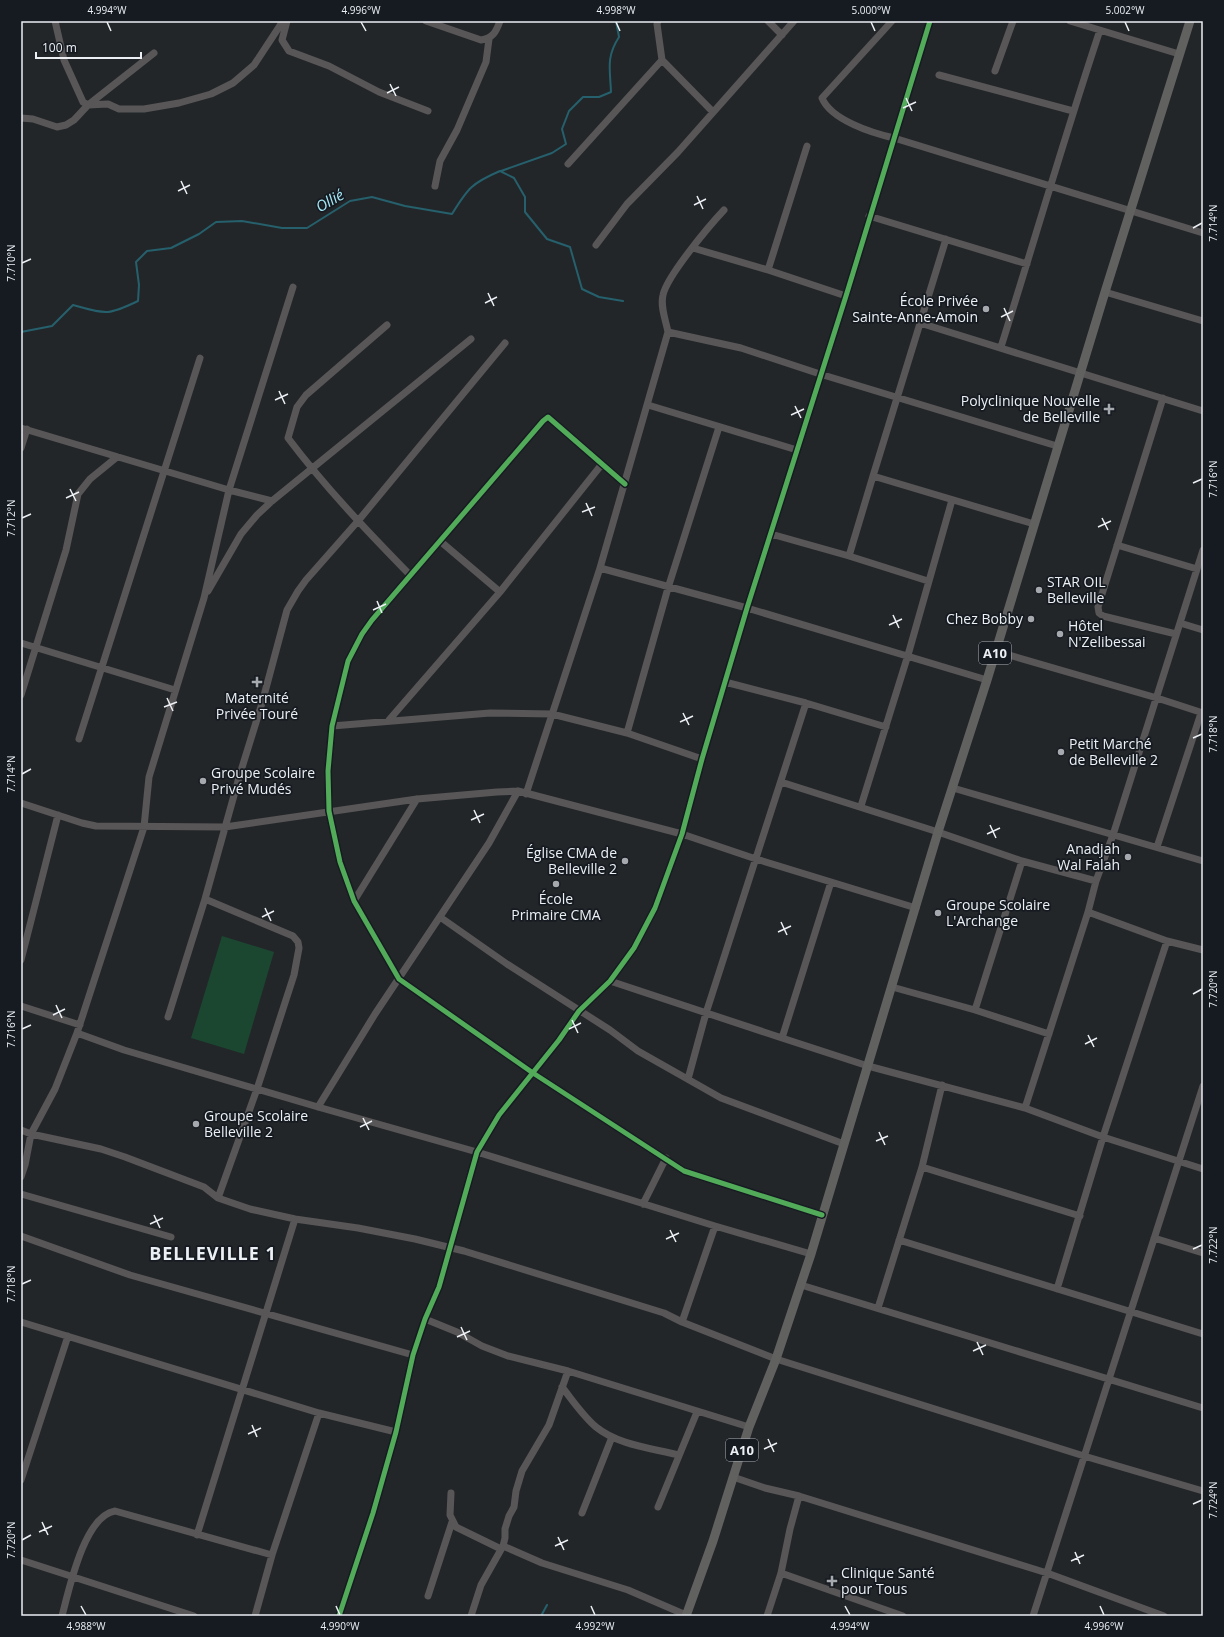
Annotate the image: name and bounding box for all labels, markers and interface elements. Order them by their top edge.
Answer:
text: 4.994°W [87,3,127,17]
text: 4.996°W [341,3,381,17]
text: 4.998°W [596,3,636,17]
text: 5.000°W [851,3,891,17]
text: 5.002°W [1105,3,1145,17]
scale bar [36,34,141,60]
text: 100 m [42,39,77,56]
water label: Ollié [312,184,348,216]
text: 7.714°N [1206,204,1220,242]
text: 7.710°N [4,244,18,282]
place label: École Privée Sainte-Anne-Amoin [852,291,978,326]
marker: École Privée Sainte-Anne-Amoin [981,304,991,314]
place label: Polyclinique Nouvelle de Belleville [961,391,1100,426]
marker: Polyclinique Nouvelle de Belleville [1103,403,1115,415]
text: 7.716°N [1206,460,1220,498]
text: 7.712°N [4,499,18,537]
place label: STAR OIL Belleville [1047,572,1106,607]
marker: STAR OIL Belleville [1034,585,1044,595]
place label: Chez Bobby [946,609,1024,628]
marker: Chez Bobby [1026,614,1036,624]
place label: Hôtel N'Zelibessai [1068,616,1146,651]
marker: Hôtel N'Zelibessai [1055,629,1065,639]
road number: A10 [979,642,1011,664]
marker: Maternité Privée Touré [251,676,263,688]
place label: Maternité Privée Touré [216,688,298,723]
text: 7.718°N [1206,715,1220,753]
place label: Petit Marché de Belleville 2 [1069,734,1158,769]
marker: Petit Marché de Belleville 2 [1056,747,1066,757]
text: 7.714°N [4,755,18,793]
place label: Groupe Scolaire Privé Mudés [211,763,315,798]
marker: Groupe Scolaire Privé Mudés [198,776,208,786]
place label: Anadjah Wal Falah [1057,839,1120,874]
place label: Église CMA de Belleville 2 [526,843,617,878]
marker: Anadjah Wal Falah [1123,852,1133,862]
marker: Église CMA de Belleville 2 [620,856,630,866]
marker: École Primaire CMA [551,879,561,889]
place label: École Primaire CMA [511,889,601,924]
place label: Groupe Scolaire L'Archange [946,895,1050,930]
marker: Groupe Scolaire L'Archange [933,908,943,918]
text: 7.720°N [1206,970,1220,1008]
text: 7.716°N [4,1010,18,1048]
place label: Groupe Scolaire Belleville 2 [204,1106,308,1141]
marker: Groupe Scolaire Belleville 2 [191,1119,201,1129]
text: 7.722°N [1206,1226,1220,1264]
district label: BELLEVILLE 1 [149,1241,277,1265]
text: 7.718°N [4,1265,18,1303]
road number: A10 [726,1439,758,1461]
text: 7.724°N [1206,1481,1220,1519]
text: 7.720°N [4,1521,18,1559]
place label: Clinique Santé pour Tous [841,1563,935,1598]
marker: Clinique Santé pour Tous [826,1575,838,1587]
text: 4.988°W [66,1619,106,1633]
text: 4.990°W [320,1619,360,1633]
text: 4.992°W [575,1619,615,1633]
text: 4.994°W [830,1619,870,1633]
text: 4.996°W [1084,1619,1124,1633]

